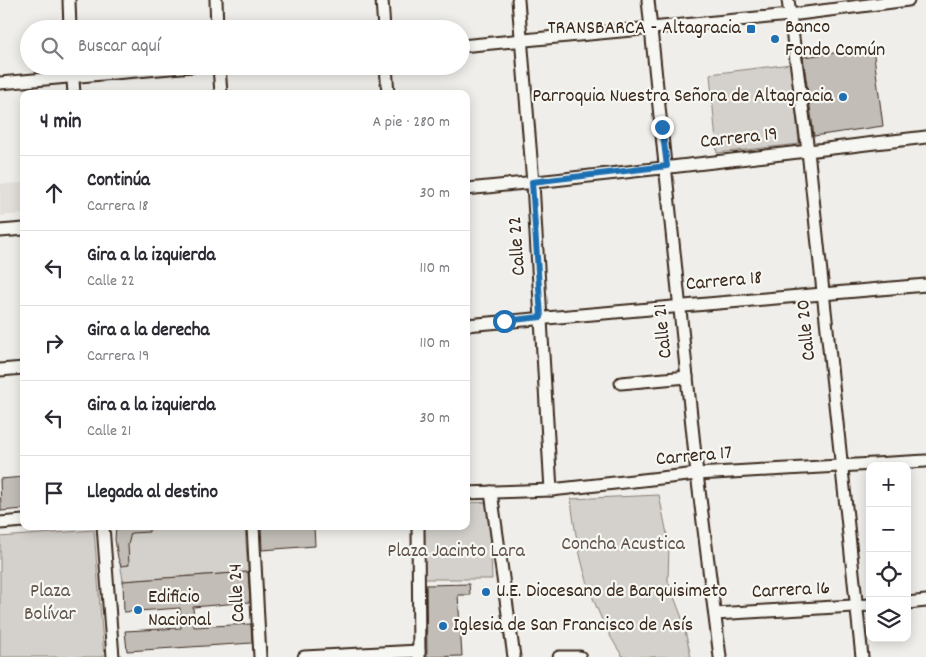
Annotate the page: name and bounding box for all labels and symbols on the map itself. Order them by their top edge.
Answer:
place label: Banco Fondo Común [785,14,885,65]
place label: TRANSBARCA - Altagracia [548,15,742,43]
marker: TRANSBARCA - Altagracia [745,23,757,35]
marker: Banco Fondo Común [769,33,781,45]
place label: Parroquia Nuestra Señora de Altagracia [532,83,834,111]
marker: Parroquia Nuestra Señora de Altagracia [837,91,849,103]
route end [651,116,674,139]
street label: Carrera 19 [699,121,779,157]
street label: Calle 22 [502,215,534,277]
street label: Carrera 18 [685,265,763,299]
street label: Calle 20 [790,298,824,362]
street label: Calle 21 [647,302,681,360]
route start [493,310,516,333]
street label: Carrera 17 [655,440,733,474]
park label: Concha Acustica [561,531,685,559]
park label: Plaza Jacinto Lara [387,538,525,566]
street label: Calle 24 [222,563,254,623]
street label: Carrera 16 [751,575,831,607]
park label: Plaza Bolívar [24,578,77,629]
place label: U.E. Diocesano de Barquisimeto [496,578,727,606]
place label: Edificio Nacional [148,584,211,635]
marker: U.E. Diocesano de Barquisimeto [480,586,492,598]
marker: Edificio Nacional [132,604,144,616]
place label: Iglesia de San Francisco de Asís [453,612,693,640]
marker: Iglesia de San Francisco de Asís [437,620,449,632]

